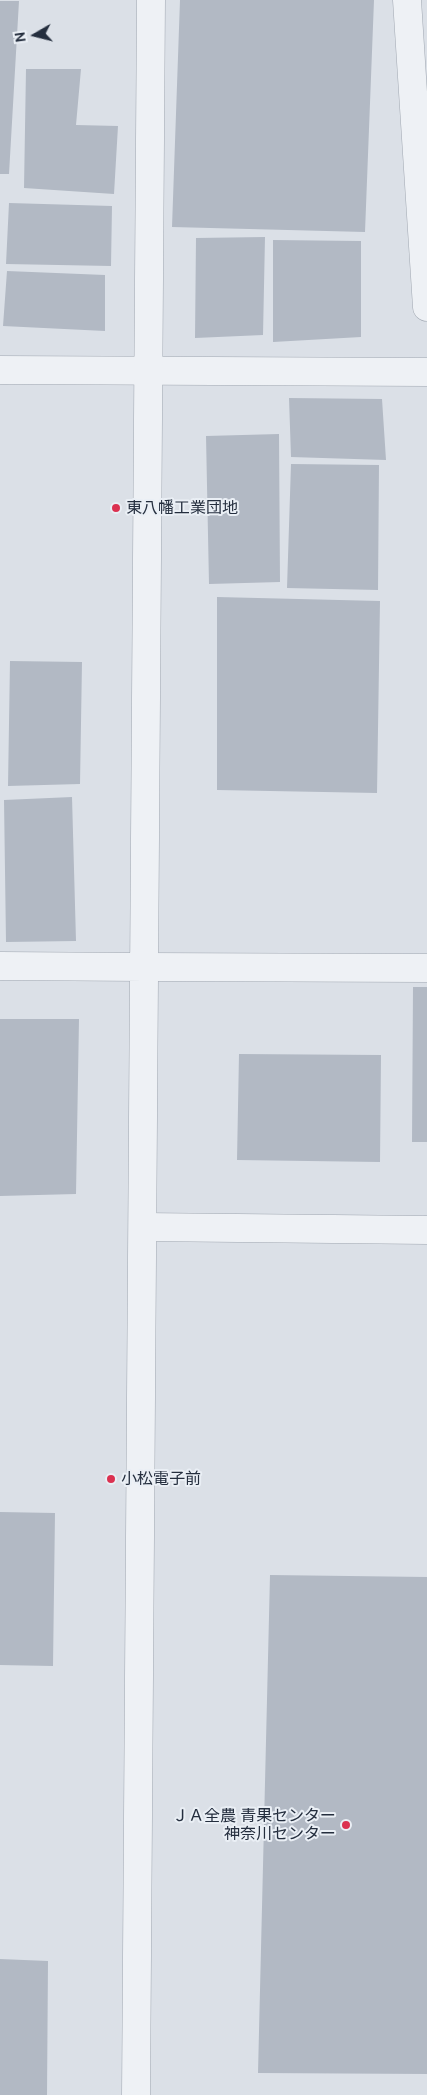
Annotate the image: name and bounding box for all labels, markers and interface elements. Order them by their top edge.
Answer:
north arrow [10,10,60,60]
text: N [11,31,29,43]
place label: 東八幡工業団地 [126,498,238,518]
marker: 東八幡工業団地 [110,502,122,514]
place label: 小松電子前 [121,1469,201,1489]
marker: 小松電子前 [105,1473,117,1485]
place label: ＪＡ全農 青果センター 神奈川センター [172,1806,336,1844]
marker: ＪＡ全農 青果センター 神奈川センター [340,1819,352,1831]

